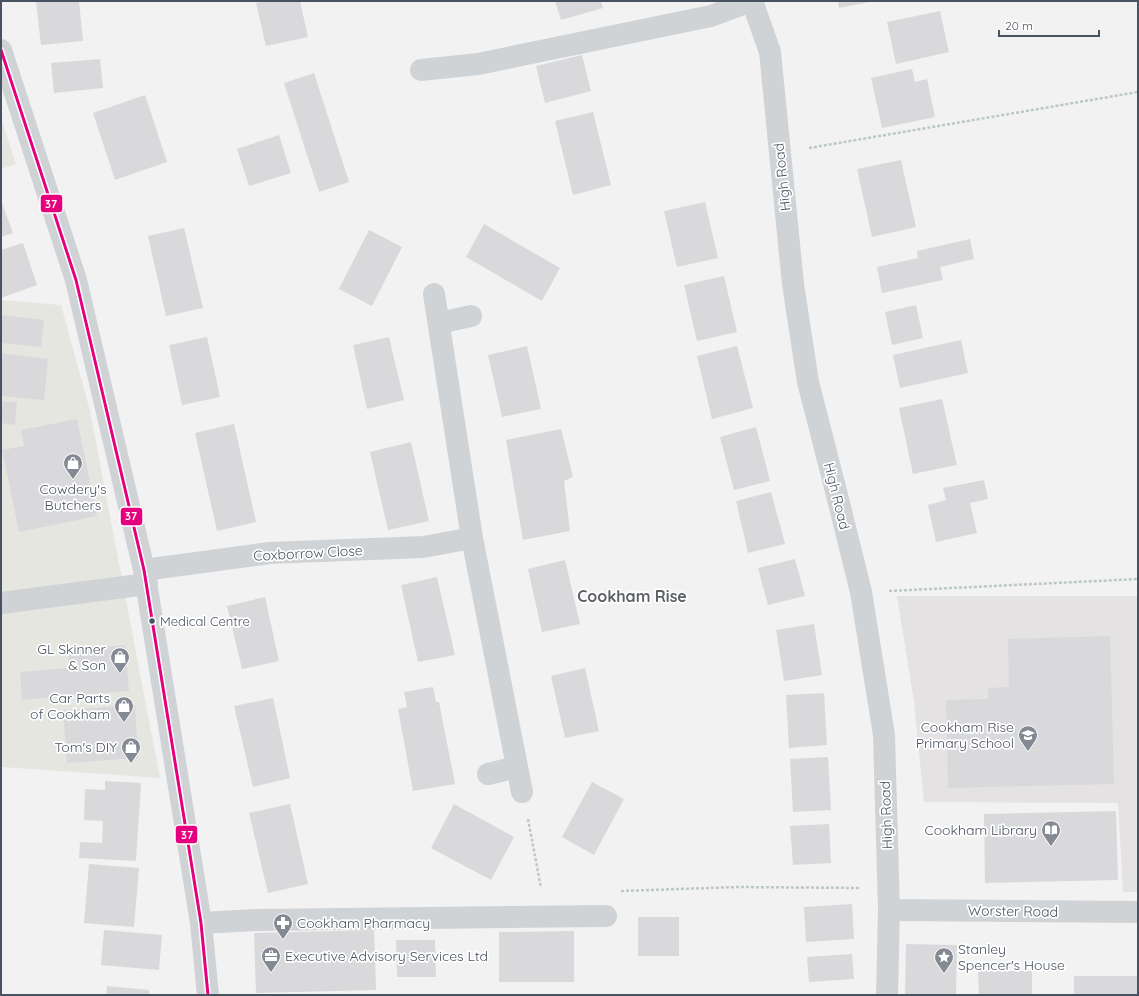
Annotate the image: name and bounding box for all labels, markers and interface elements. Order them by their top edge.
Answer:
scale bar [999,12,1099,38]
text: 20 m [1005,18,1033,33]
street label: High Road [769,142,795,212]
line badge: 37 [40,194,63,213]
text: 37 [45,197,57,211]
shop icon: Cowdery's Butchers [62,452,84,480]
street label: High Road [820,461,854,531]
place label: Cowdery's Butchers [39,480,107,514]
line badge: 37 [120,507,143,526]
text: 37 [125,509,137,523]
street label: Coxborrow Close [253,541,363,565]
district label: Cookham Rise [577,586,687,606]
place label: Medical Centre [160,613,250,629]
marker: Medical Centre [147,616,157,626]
place label: GL Skinner & Son [37,640,107,674]
shop icon: GL Skinner & Son [109,646,131,674]
place label: Car Parts of Cookham [30,689,110,723]
shop icon: Car Parts of Cookham [113,695,135,723]
place label: Cookham Rise Primary School [916,718,1014,752]
school or university icon: Cookham Rise Primary School [1017,724,1039,752]
shop icon: Tom's DIY [120,736,142,764]
place label: Tom's DIY [55,738,117,756]
street label: High Road [876,781,896,849]
library icon: Cookham Library [1040,819,1062,847]
place label: Cookham Library [925,821,1037,839]
line badge: 37 [175,825,198,844]
text: 37 [181,828,193,842]
street label: Worster Road [968,901,1058,921]
pharmacy icon: Cookham Pharmacy [272,912,294,940]
place label: Cookham Pharmacy [297,914,430,932]
place label: Stanley Spencer's House [958,940,1065,974]
office icon: Executive Advisory Services Ltd [260,945,282,973]
place icon: Stanley Spencer's House [933,946,955,974]
place label: Executive Advisory Services Ltd [285,947,488,965]

